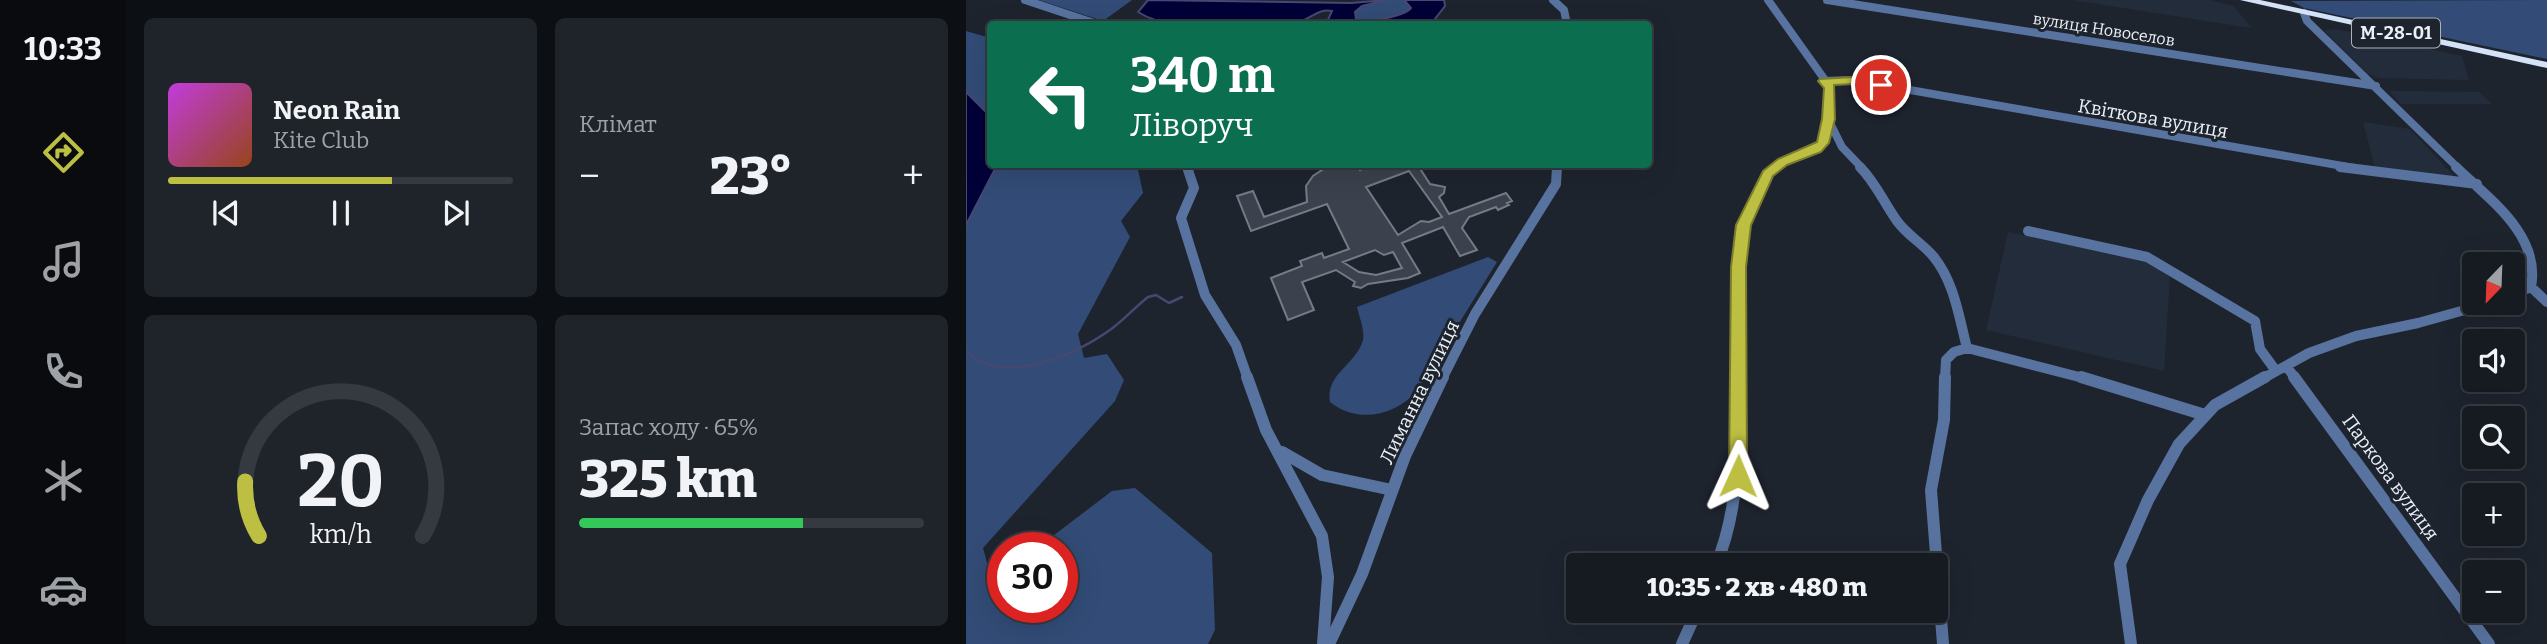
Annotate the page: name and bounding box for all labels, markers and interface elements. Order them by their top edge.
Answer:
street label: вулиця Новоселов [2032,9,2176,50]
road number: М-28-01 [2352,18,2440,48]
text: 10:33 [24,30,102,68]
text: 340 m [1130,46,1275,105]
icon: left [1015,49,1106,140]
pin [1851,55,1911,115]
icon: arrive [1862,66,1900,104]
street label: Квіткова вулиця [2076,94,2230,143]
text: Neon Rain [273,95,400,126]
text: Ліворуч [1130,106,1253,144]
text: Клімат [579,110,657,138]
text: Kite Club [273,126,369,154]
icon: directions [39,128,88,177]
text: 23° [710,145,792,208]
text: − [579,153,600,199]
text: + [902,153,924,199]
icon: previous [207,194,245,232]
icon: pause [322,194,360,232]
icon: next [437,194,475,232]
icon: music [39,237,88,286]
north arrow [2462,252,2525,315]
map controls [2462,252,2525,623]
street label: Лиманна вулиця [1375,317,1464,468]
button: sound [2462,329,2525,392]
icon: phone [39,347,88,396]
button: search [2462,406,2525,469]
street label: Паркова вулиця [2337,410,2444,544]
text: Запас ходу · 65% [579,413,758,441]
text: 20 [297,439,384,526]
position arrow [1701,439,1775,513]
text: 325 km [579,448,757,511]
icon: climate [39,456,88,505]
button: + [2462,483,2525,546]
text: km/h [310,520,372,550]
speed limit sign: 30 [987,532,1078,623]
button: − [2462,560,2525,623]
icon: car [39,565,88,614]
text: 10:35 · 2 хв · 480 m [1647,572,1867,603]

